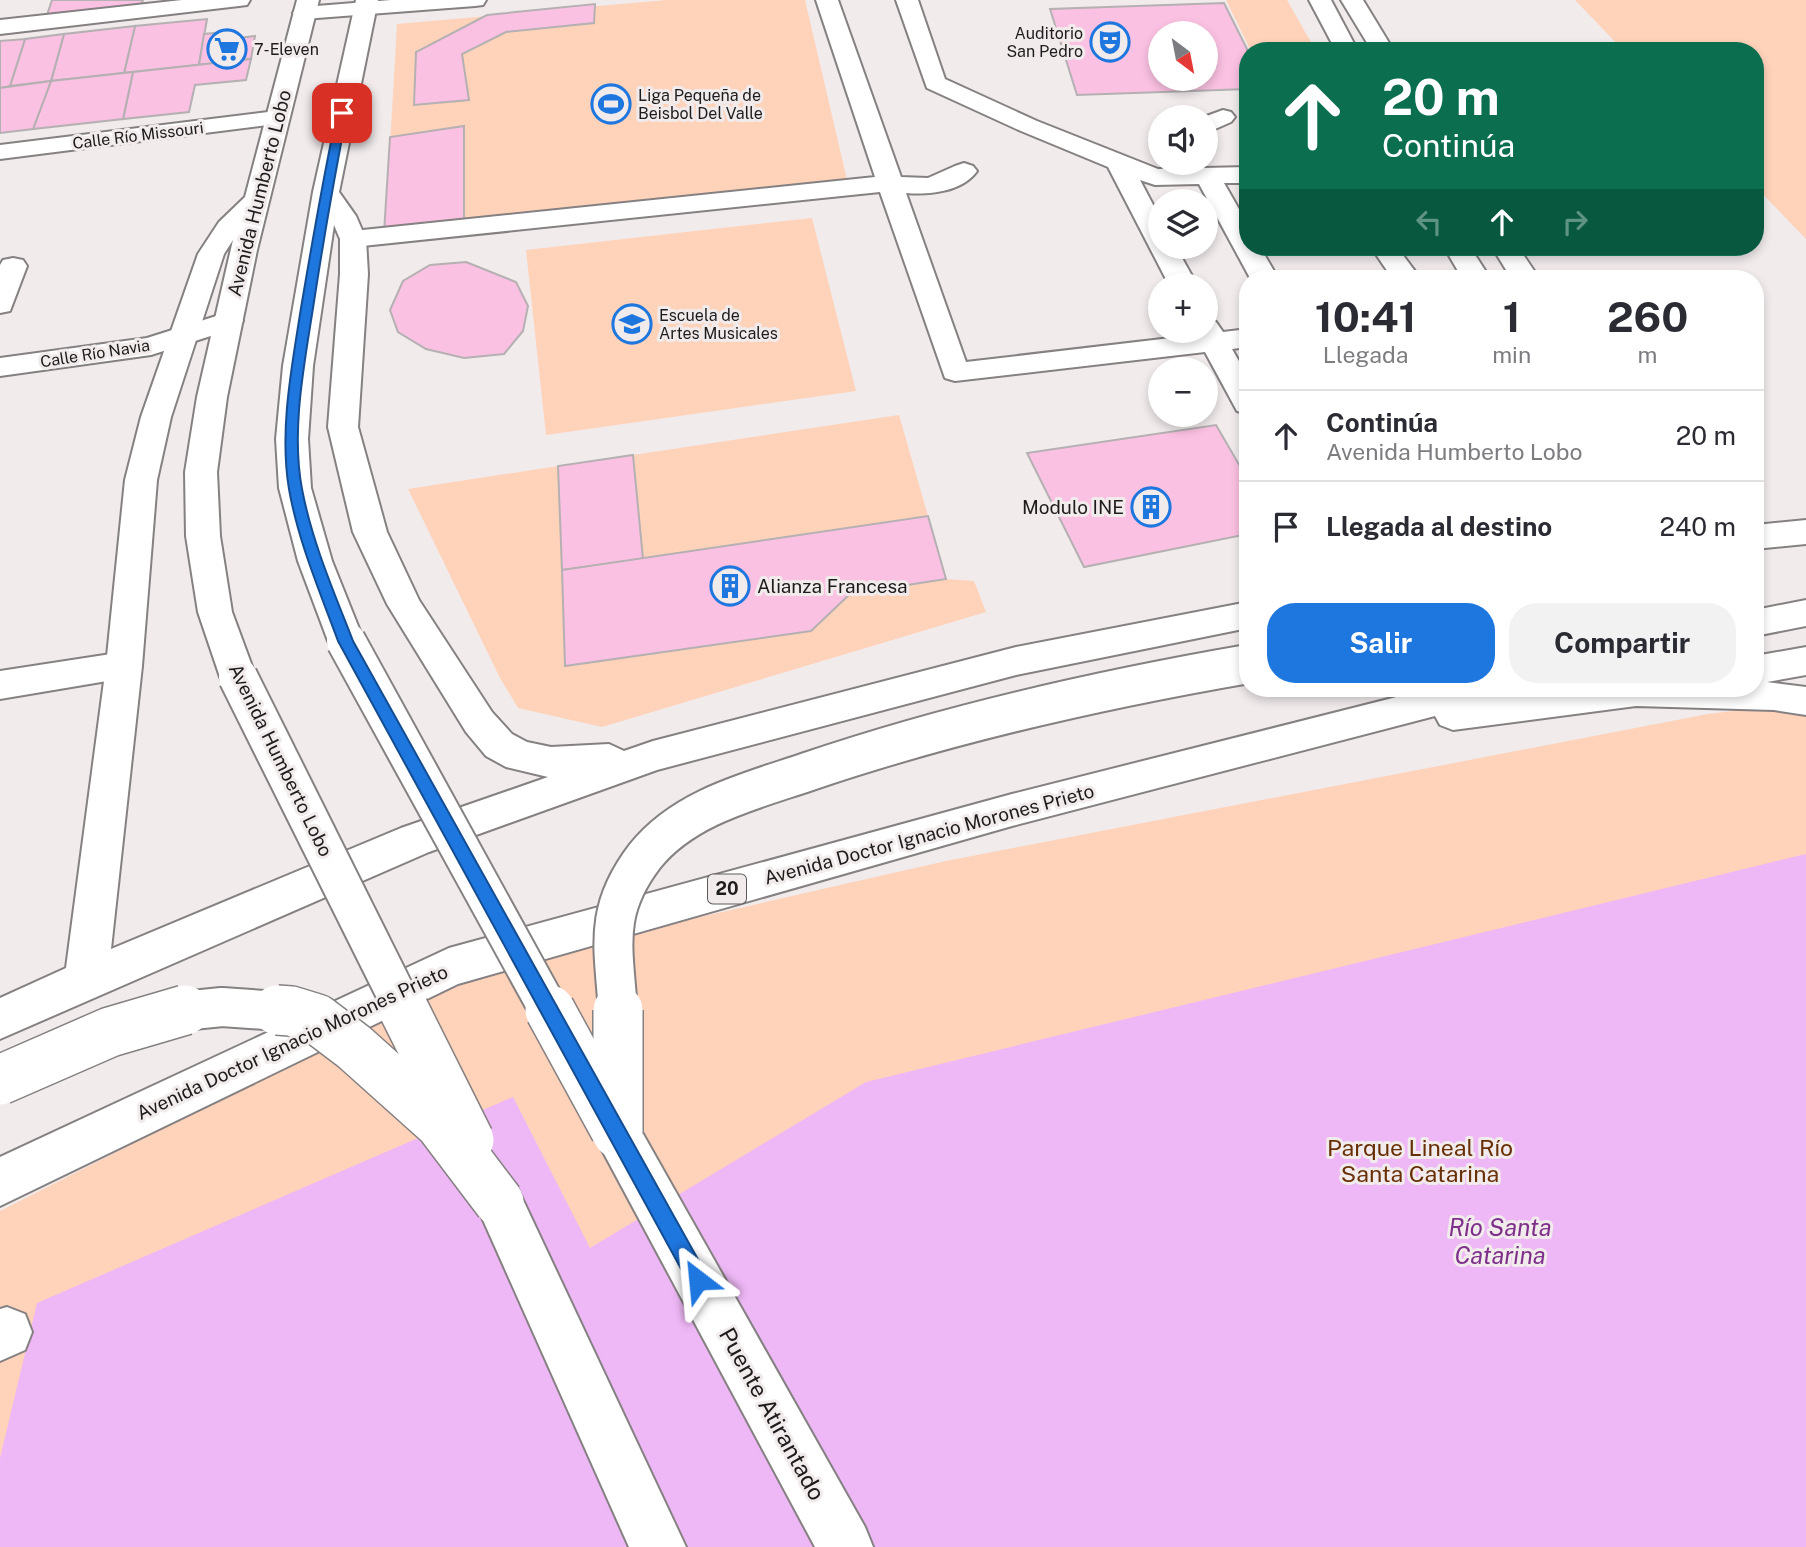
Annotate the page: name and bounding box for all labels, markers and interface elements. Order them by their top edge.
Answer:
theatre icon: Auditorio San Pedro [1089,21,1131,63]
north arrow [1148,21,1218,91]
map controls [1148,21,1218,427]
place label: Auditorio San Pedro [1006,24,1083,61]
supermarket icon: 7-Eleven [206,28,248,70]
place label: 7-Eleven [254,40,319,59]
text: 20 m [1382,68,1500,126]
icon: ahead [1267,70,1358,161]
pin [312,83,372,143]
sports icon: Liga Pequeña de Beisbol Del Valle [590,83,632,125]
place label: Liga Pequeña de Beisbol Del Valle [638,86,763,123]
street label: Avenida Humberto Lobo [223,88,295,298]
icon: arrive [323,94,361,132]
button: sound [1148,105,1218,175]
street label: Calle Río Missouri [71,118,205,153]
text: Continúa [1382,127,1515,164]
button: layers [1148,189,1218,259]
icon: left [1410,203,1448,241]
icon: ahead [1483,203,1521,241]
icon: right [1556,203,1594,241]
button: + [1148,273,1218,343]
text: 10:41 [1315,292,1416,341]
text: 1 [1503,292,1521,341]
text: 260 [1607,292,1688,341]
school or university icon: Escuela de Artes Musicales [611,303,653,345]
place label: Escuela de Artes Musicales [659,306,778,343]
street label: Calle Río Navia [39,335,151,372]
text: Llegada [1323,341,1408,368]
text: min [1492,341,1531,368]
text: m [1638,341,1658,368]
button: − [1148,357,1218,427]
text: Continúa [1326,407,1438,438]
icon: ahead [1267,417,1305,455]
text: 20 m [1676,420,1736,451]
text: Avenida Humberto Lobo [1326,438,1582,465]
building icon: Modulo INE [1130,486,1172,528]
place label: Modulo INE [1022,496,1124,518]
icon: arrive [1267,508,1305,546]
text: Llegada al destino [1326,511,1552,542]
text: 240 m [1659,511,1736,542]
building icon: Alianza Francesa [709,565,751,607]
place label: Alianza Francesa [757,575,908,597]
button: Salir [1267,603,1495,683]
button: Compartir [1509,603,1736,683]
street label: Avenida Humberto Lobo [225,660,337,860]
street label: Avenida Doctor Ignacio Morones Prieto [762,779,1096,889]
road number: 20 [708,874,746,904]
street label: Avenida Doctor Ignacio Morones Prieto [133,960,451,1124]
park label: Parque Lineal Río Santa Catarina [1327,1134,1513,1187]
water label: Río Santa Catarina [1448,1213,1552,1269]
position arrow [661,1243,735,1317]
street label: Puente Atirantado [714,1323,831,1505]

